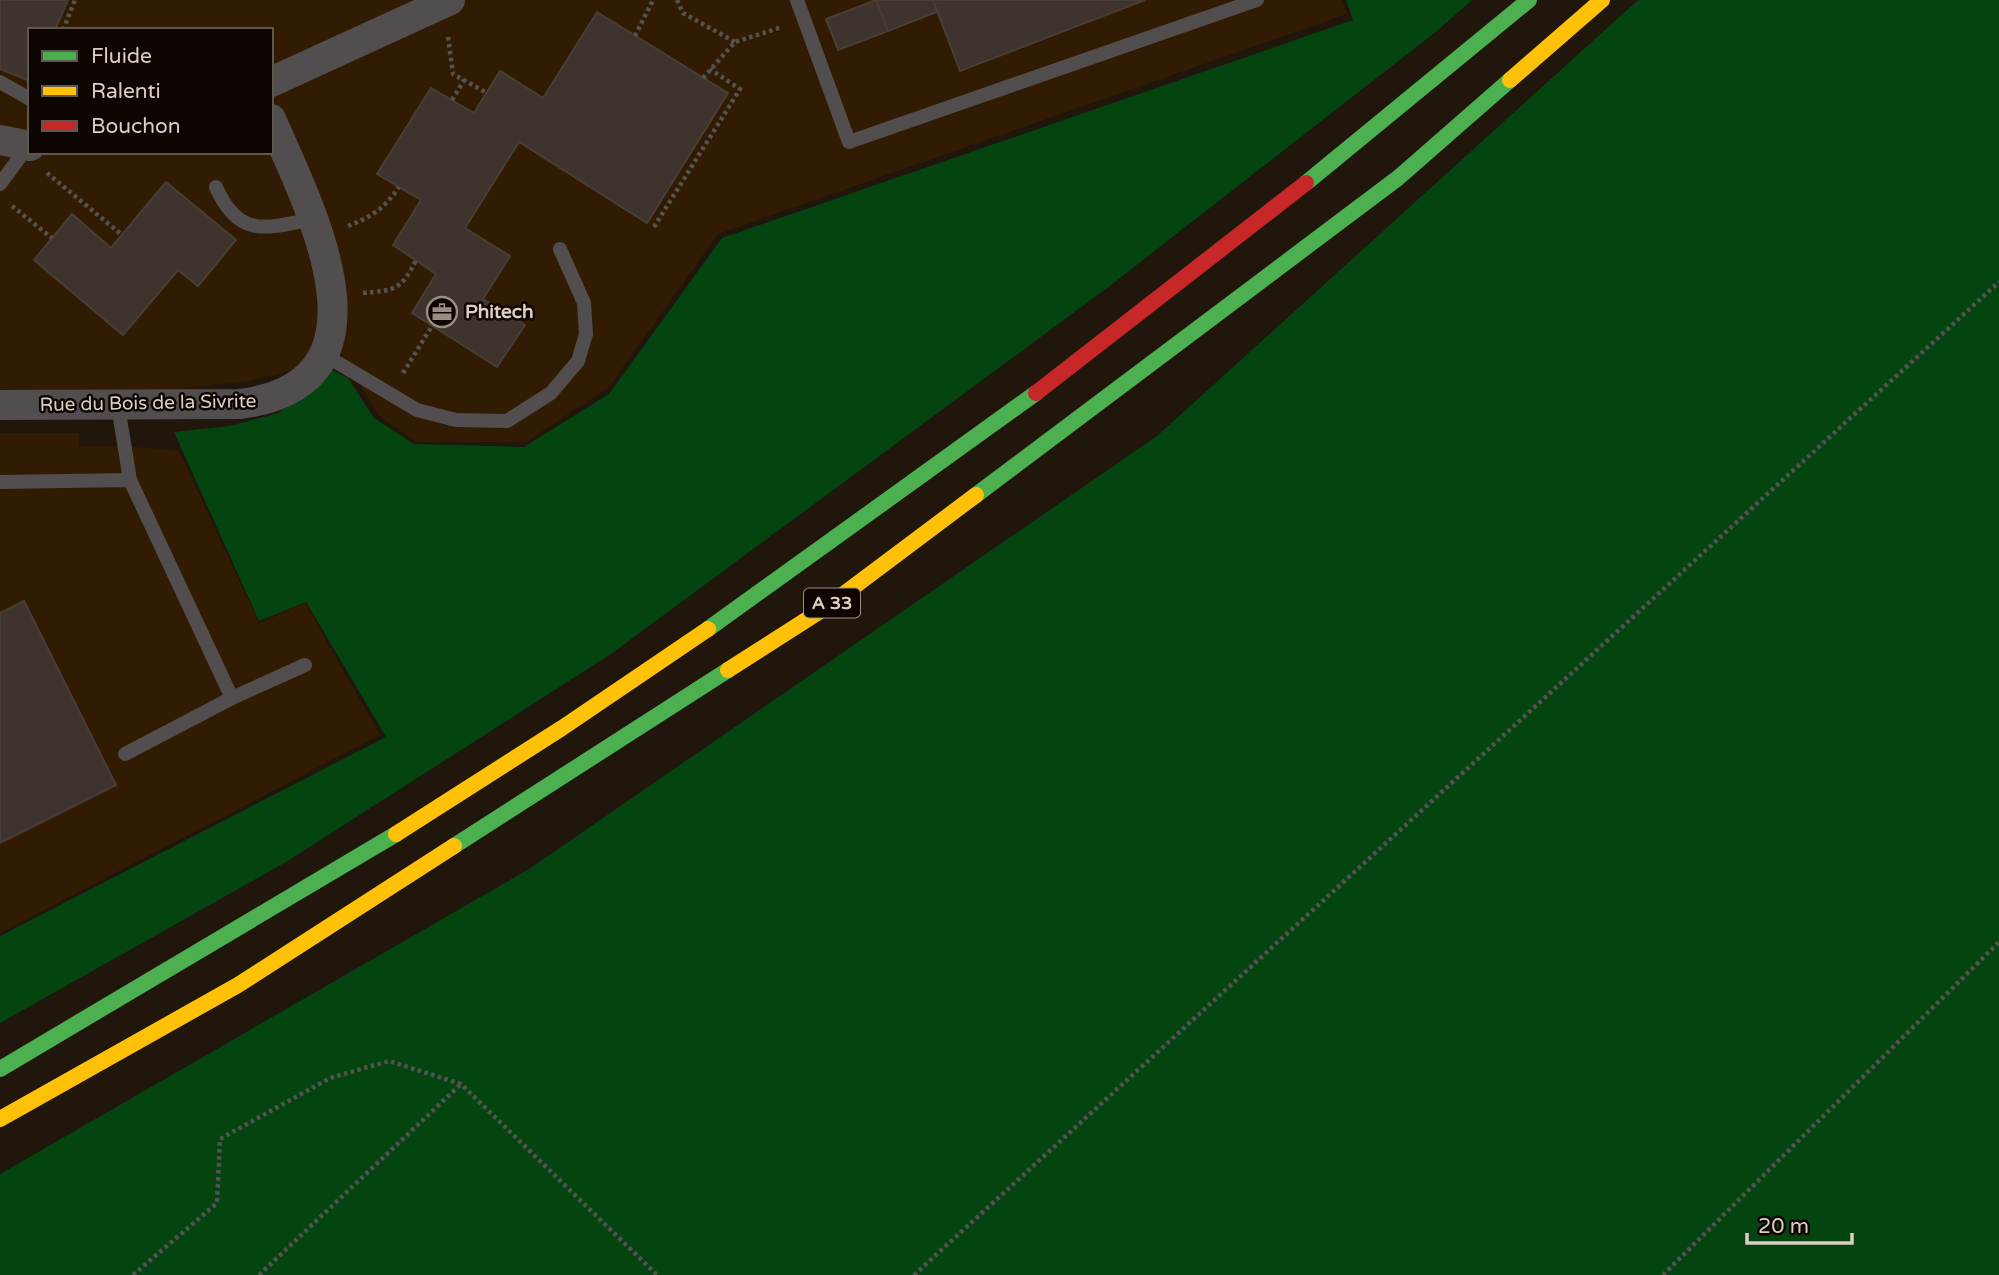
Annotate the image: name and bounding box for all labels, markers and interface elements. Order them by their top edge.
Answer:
legend [28,28,273,154]
text: Fluide [91,44,152,69]
text: Ralenti [91,79,161,104]
text: Bouchon [91,114,181,139]
office icon: Phitech [425,295,459,329]
place label: Phitech [465,301,534,323]
street label: Rue du Bois de la Sivrite [39,390,257,416]
road number: A 33 [804,588,860,618]
scale bar [1747,1202,1852,1246]
text: 20 m [1758,1214,1809,1239]

